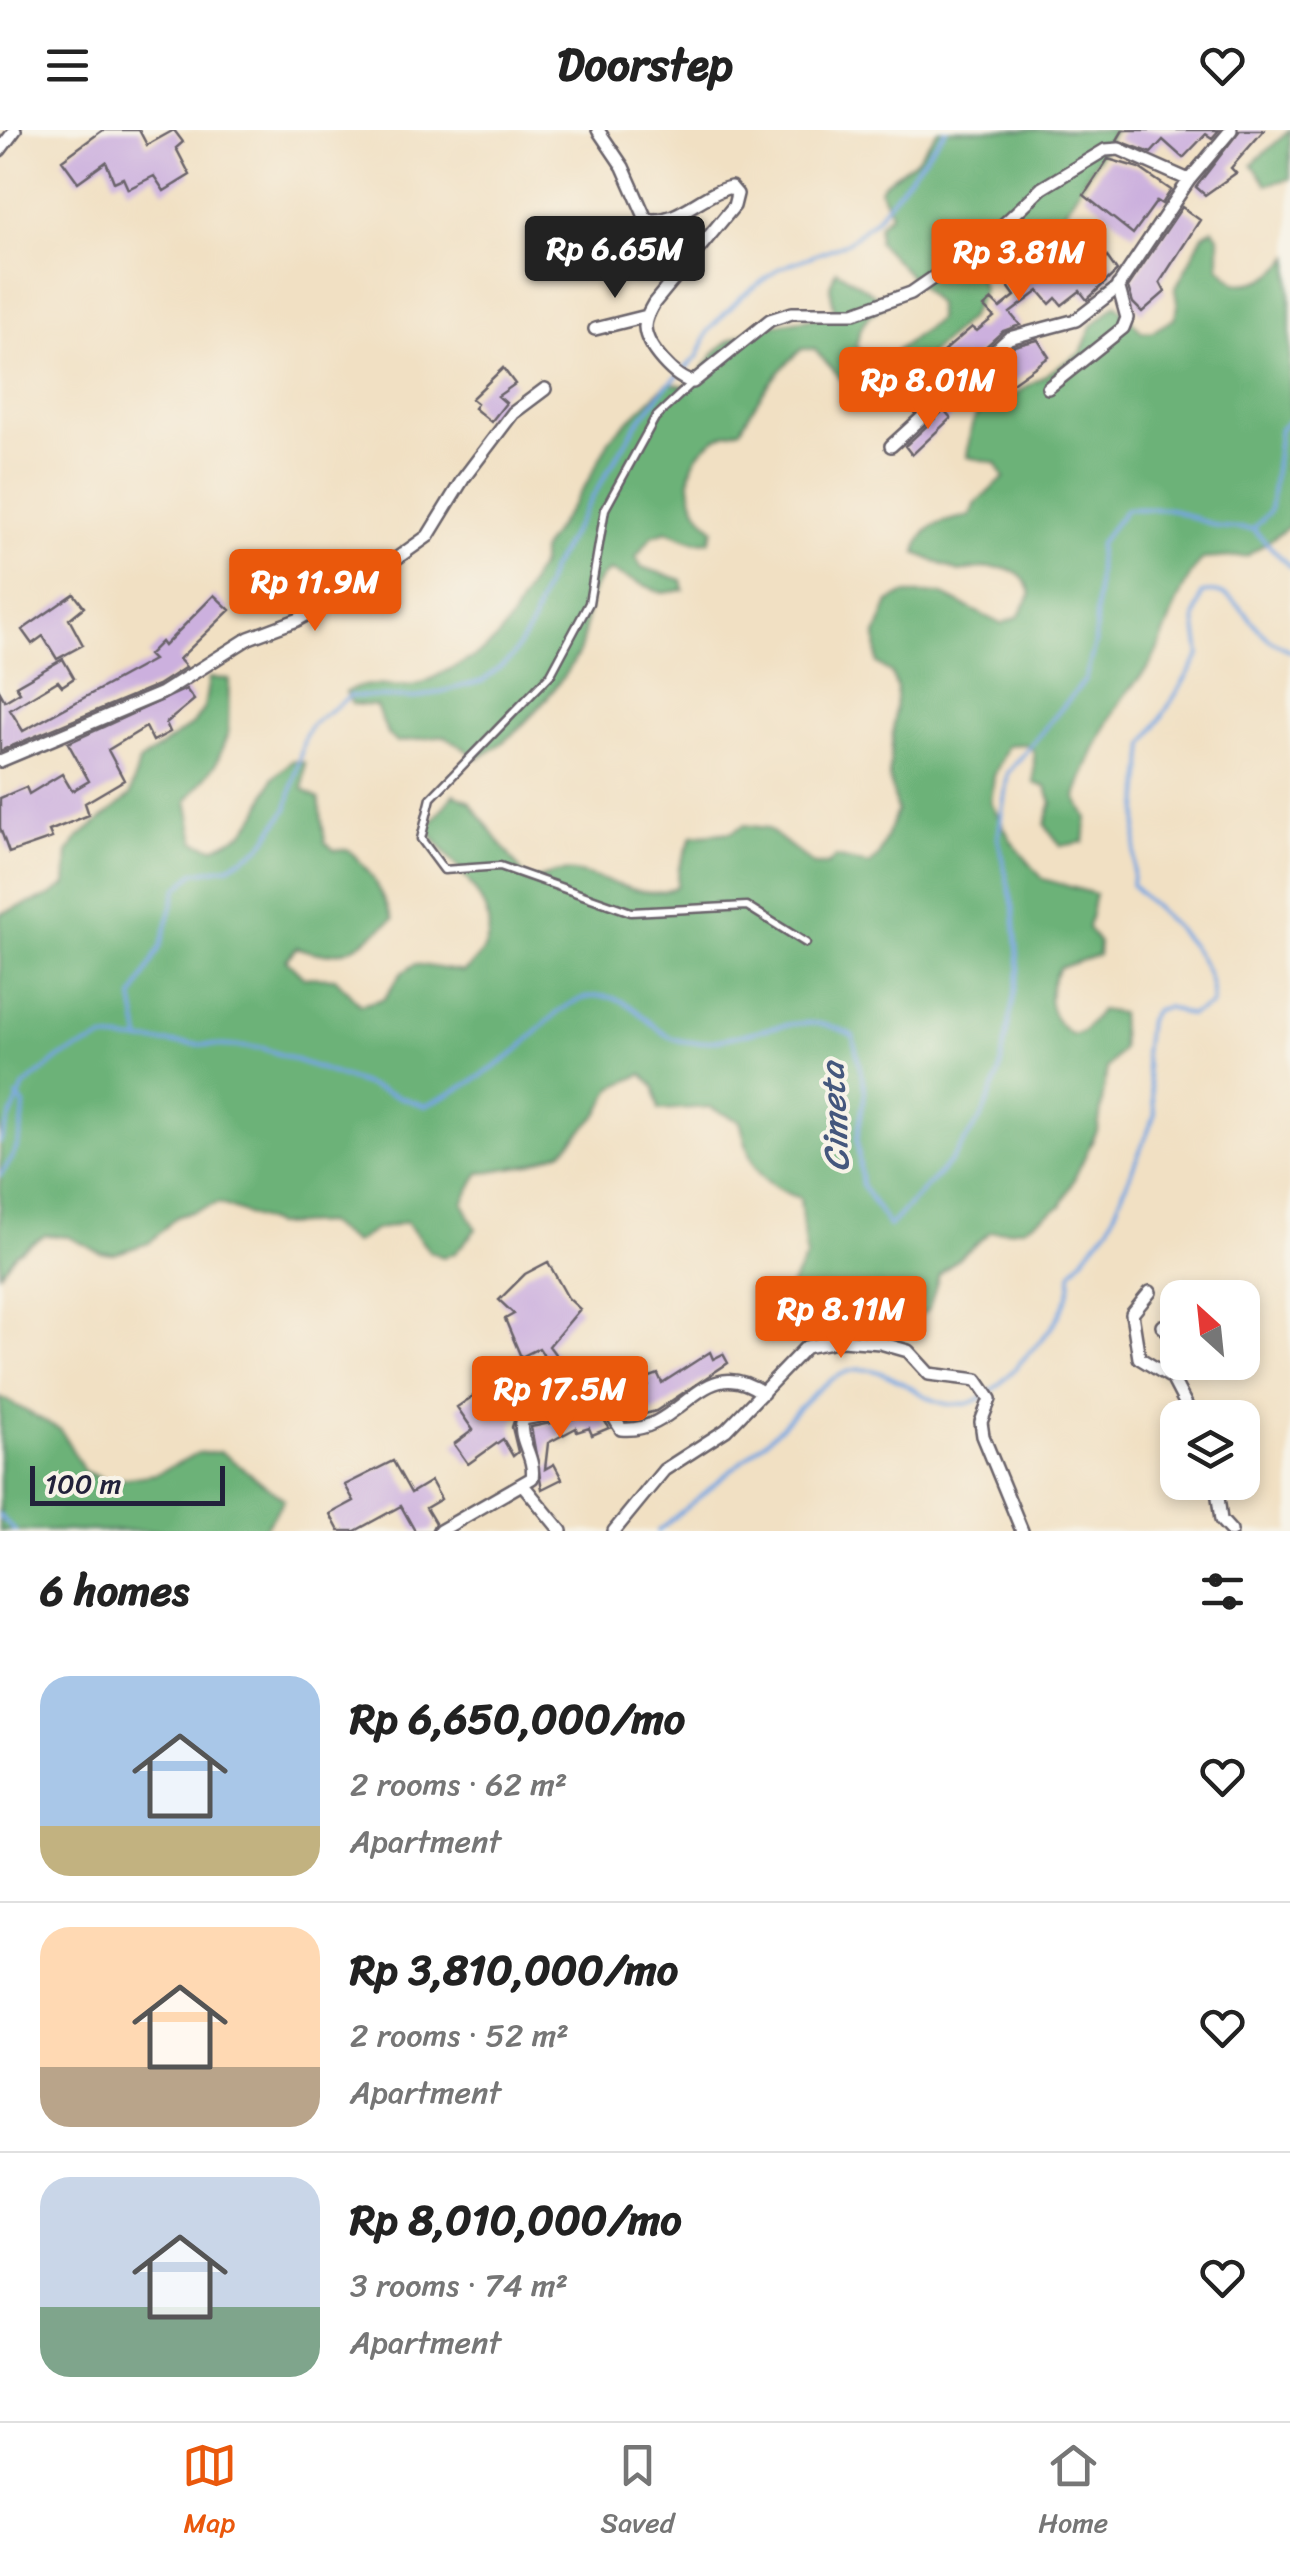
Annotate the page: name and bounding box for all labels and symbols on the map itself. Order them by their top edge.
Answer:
pin: Rp 6.65M [512,216,718,301]
pin: Rp 3.81M [916,219,1122,304]
pin: Rp 8.01M [825,347,1031,432]
pin: Rp 11.9M [212,549,418,634]
water label: Cimeta [800,1057,868,1173]
pin: Rp 8.11M [738,1276,944,1361]
north arrow [1160,1280,1260,1380]
pin: Rp 17.5M [457,1356,663,1441]
scale bar [30,1461,225,1506]

